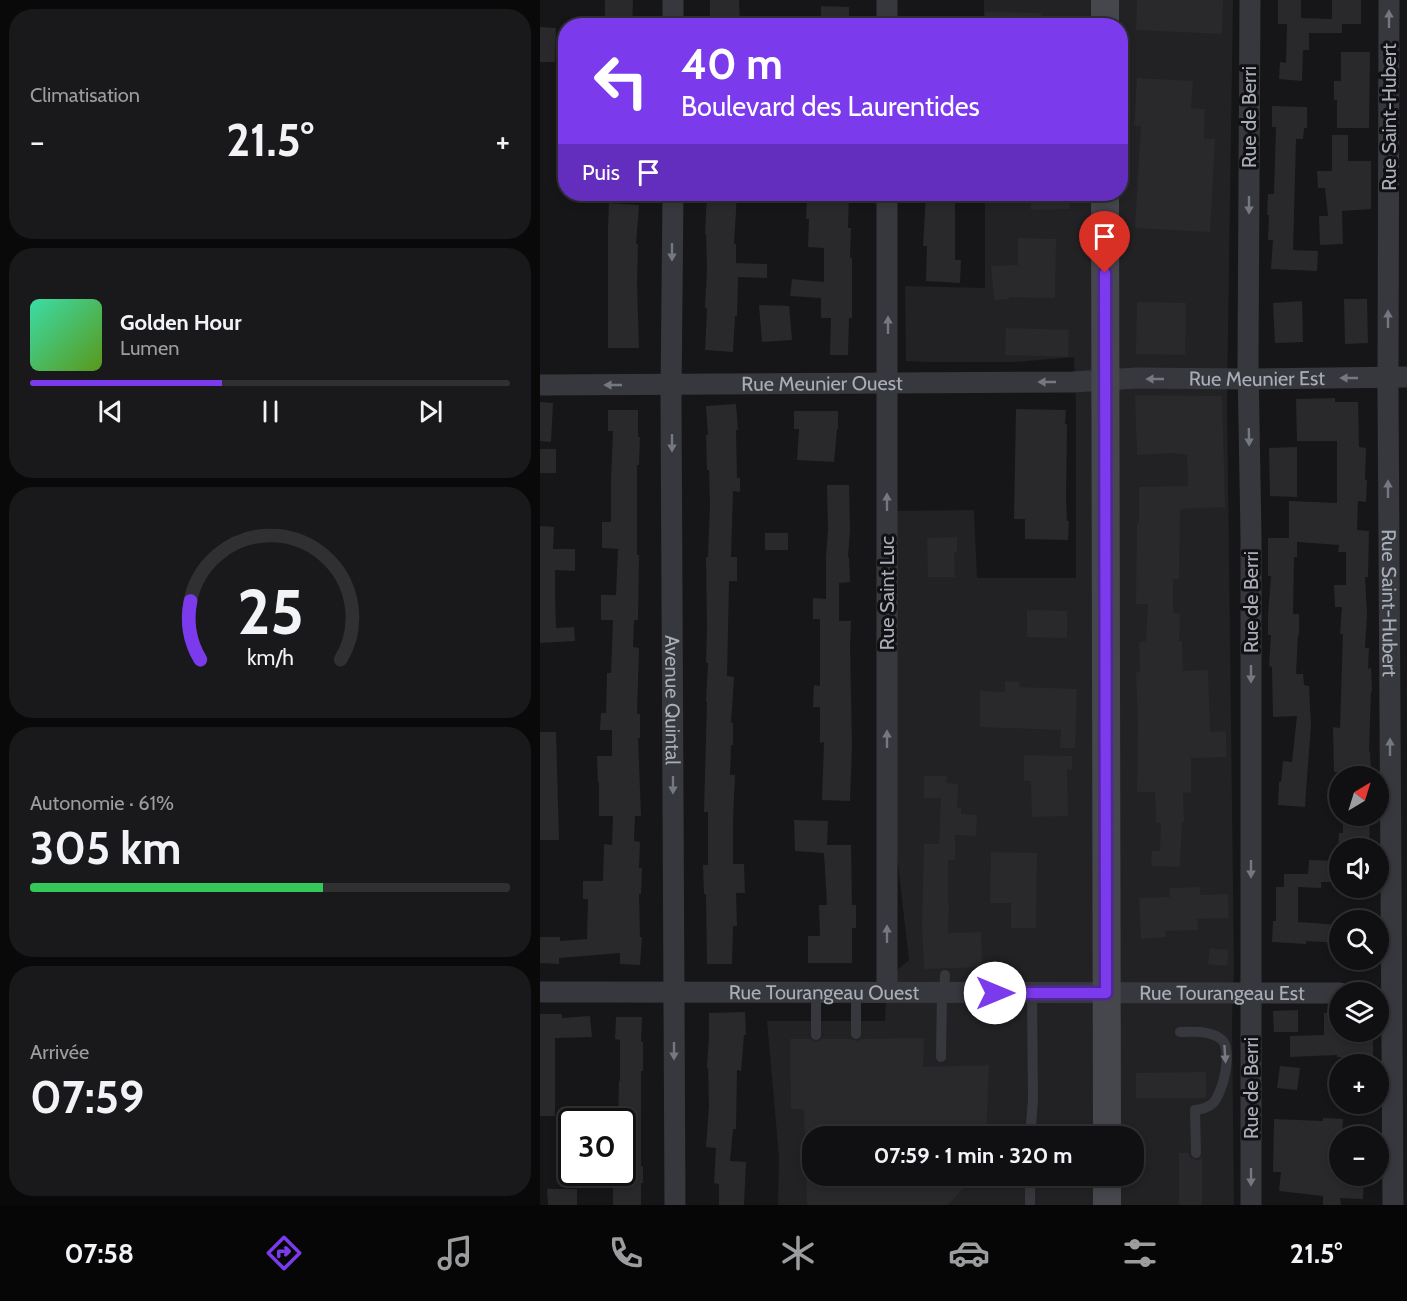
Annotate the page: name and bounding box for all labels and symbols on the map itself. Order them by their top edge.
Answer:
one-way arrow [1384,10,1394,29]
street label: Rue Saint-Hubert [1377,43,1401,191]
street label: Rue de Berri [1237,66,1261,168]
one-way arrow [1244,196,1254,215]
pin [1079,211,1130,273]
one-way arrow [667,242,677,261]
one-way arrow [1383,310,1393,329]
one-way arrow [883,315,893,334]
street label: Rue Meunier Est [1189,366,1325,391]
street label: Rue Meunier Ouest [741,371,903,396]
one-way arrow [1339,373,1358,383]
one-way arrow [1146,374,1165,384]
one-way arrow [1037,377,1056,387]
one-way arrow [604,380,623,389]
one-way arrow [1244,428,1254,447]
one-way arrow [667,433,677,452]
one-way arrow [1384,479,1393,498]
one-way arrow [882,492,892,511]
street label: Rue Saint-Hubert [1377,529,1402,677]
street label: Rue Saint Luc [875,536,899,650]
street label: Rue de Berri [1239,551,1263,653]
street label: Avenue Quintal [660,635,685,765]
one-way arrow [1246,665,1256,684]
one-way arrow [882,729,892,748]
one-way arrow [1385,737,1395,756]
north arrow [1329,766,1389,826]
one-way arrow [668,775,678,794]
one-way arrow [1246,860,1256,879]
one-way arrow [882,924,892,943]
position arrow [963,961,1027,1025]
street label: Rue Tourangeau Ouest [729,980,920,1004]
street label: Rue Tourangeau Est [1139,981,1305,1005]
street label: Rue de Berri [1239,1037,1263,1139]
one-way arrow [669,1041,679,1060]
one-way arrow [1220,1044,1230,1063]
speed limit sign: 30 [558,1108,636,1186]
one-way arrow [1246,1167,1256,1186]

